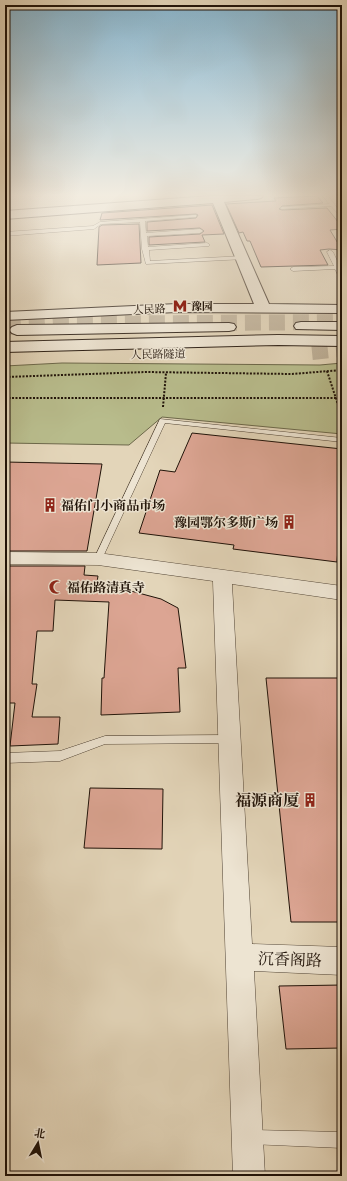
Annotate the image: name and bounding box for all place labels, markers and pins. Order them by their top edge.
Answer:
metro station icon: 豫园 [172,298,188,314]
place label: 豫园 [191,300,213,314]
building icon: 福佑门小商品市场 [42,497,58,513]
place label: 福佑门小商品市场 [61,498,165,514]
building icon: 豫园鄂尔多斯广场 [281,514,297,530]
place label: 豫园鄂尔多斯广场 [174,515,278,531]
mosque icon: 福佑路清真寺 [48,579,64,595]
place label: 福佑路清真寺 [67,580,145,596]
place label: 福源商厦 [235,791,299,811]
building icon: 福源商厦 [302,792,318,808]

